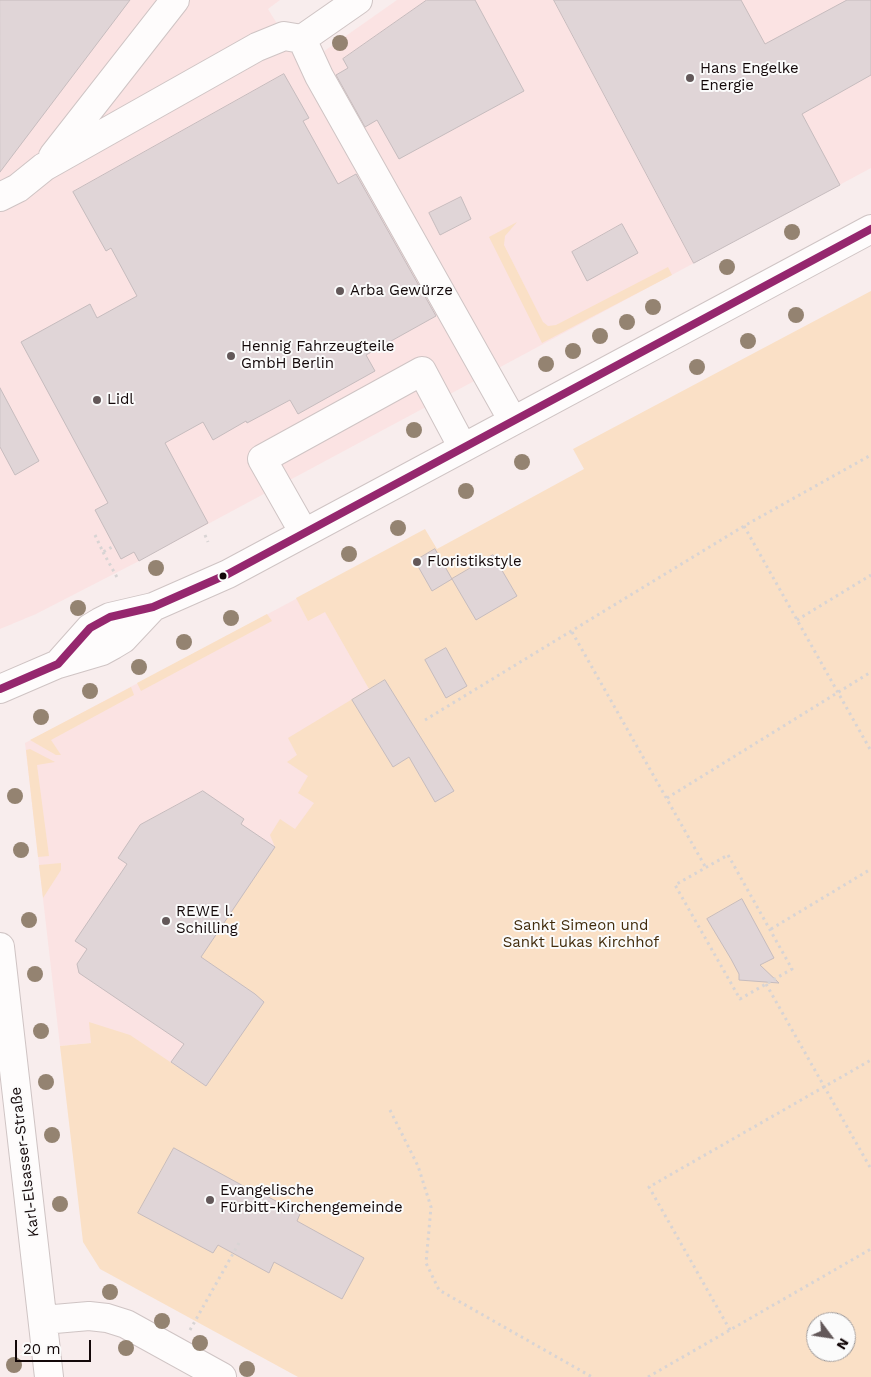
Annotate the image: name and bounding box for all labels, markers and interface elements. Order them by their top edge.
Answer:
place label: Hans Engelke Energie [700,60,799,95]
marker: Hans Engelke Energie [684,72,696,84]
place label: Arba Gewürze [350,282,453,300]
marker: Arba Gewürze [334,285,346,297]
place label: Hennig Fahrzeugteile GmbH Berlin [241,338,394,373]
marker: Hennig Fahrzeugteile GmbH Berlin [225,350,237,362]
place label: Lidl [107,391,134,409]
marker: Lidl [91,394,103,406]
place label: Floristikstyle [427,553,522,571]
marker: Floristikstyle [411,556,423,568]
unlabelled marker [218,571,228,581]
place label: REWE l. Schilling [176,903,238,938]
marker: REWE l. Schilling [160,915,172,927]
park label: Sankt Simeon und Sankt Lukas Kirchhof [503,917,659,952]
street label: Karl-Elsasser-Straße [7,1086,43,1238]
place label: Evangelische Fürbitt-Kirchengemeinde [220,1182,403,1217]
marker: Evangelische Fürbitt-Kirchengemeinde [204,1194,216,1206]
north arrow [806,1312,856,1362]
scale bar [18,1330,94,1362]
text: N [833,1336,853,1353]
text: 20 m [23,1340,61,1358]

